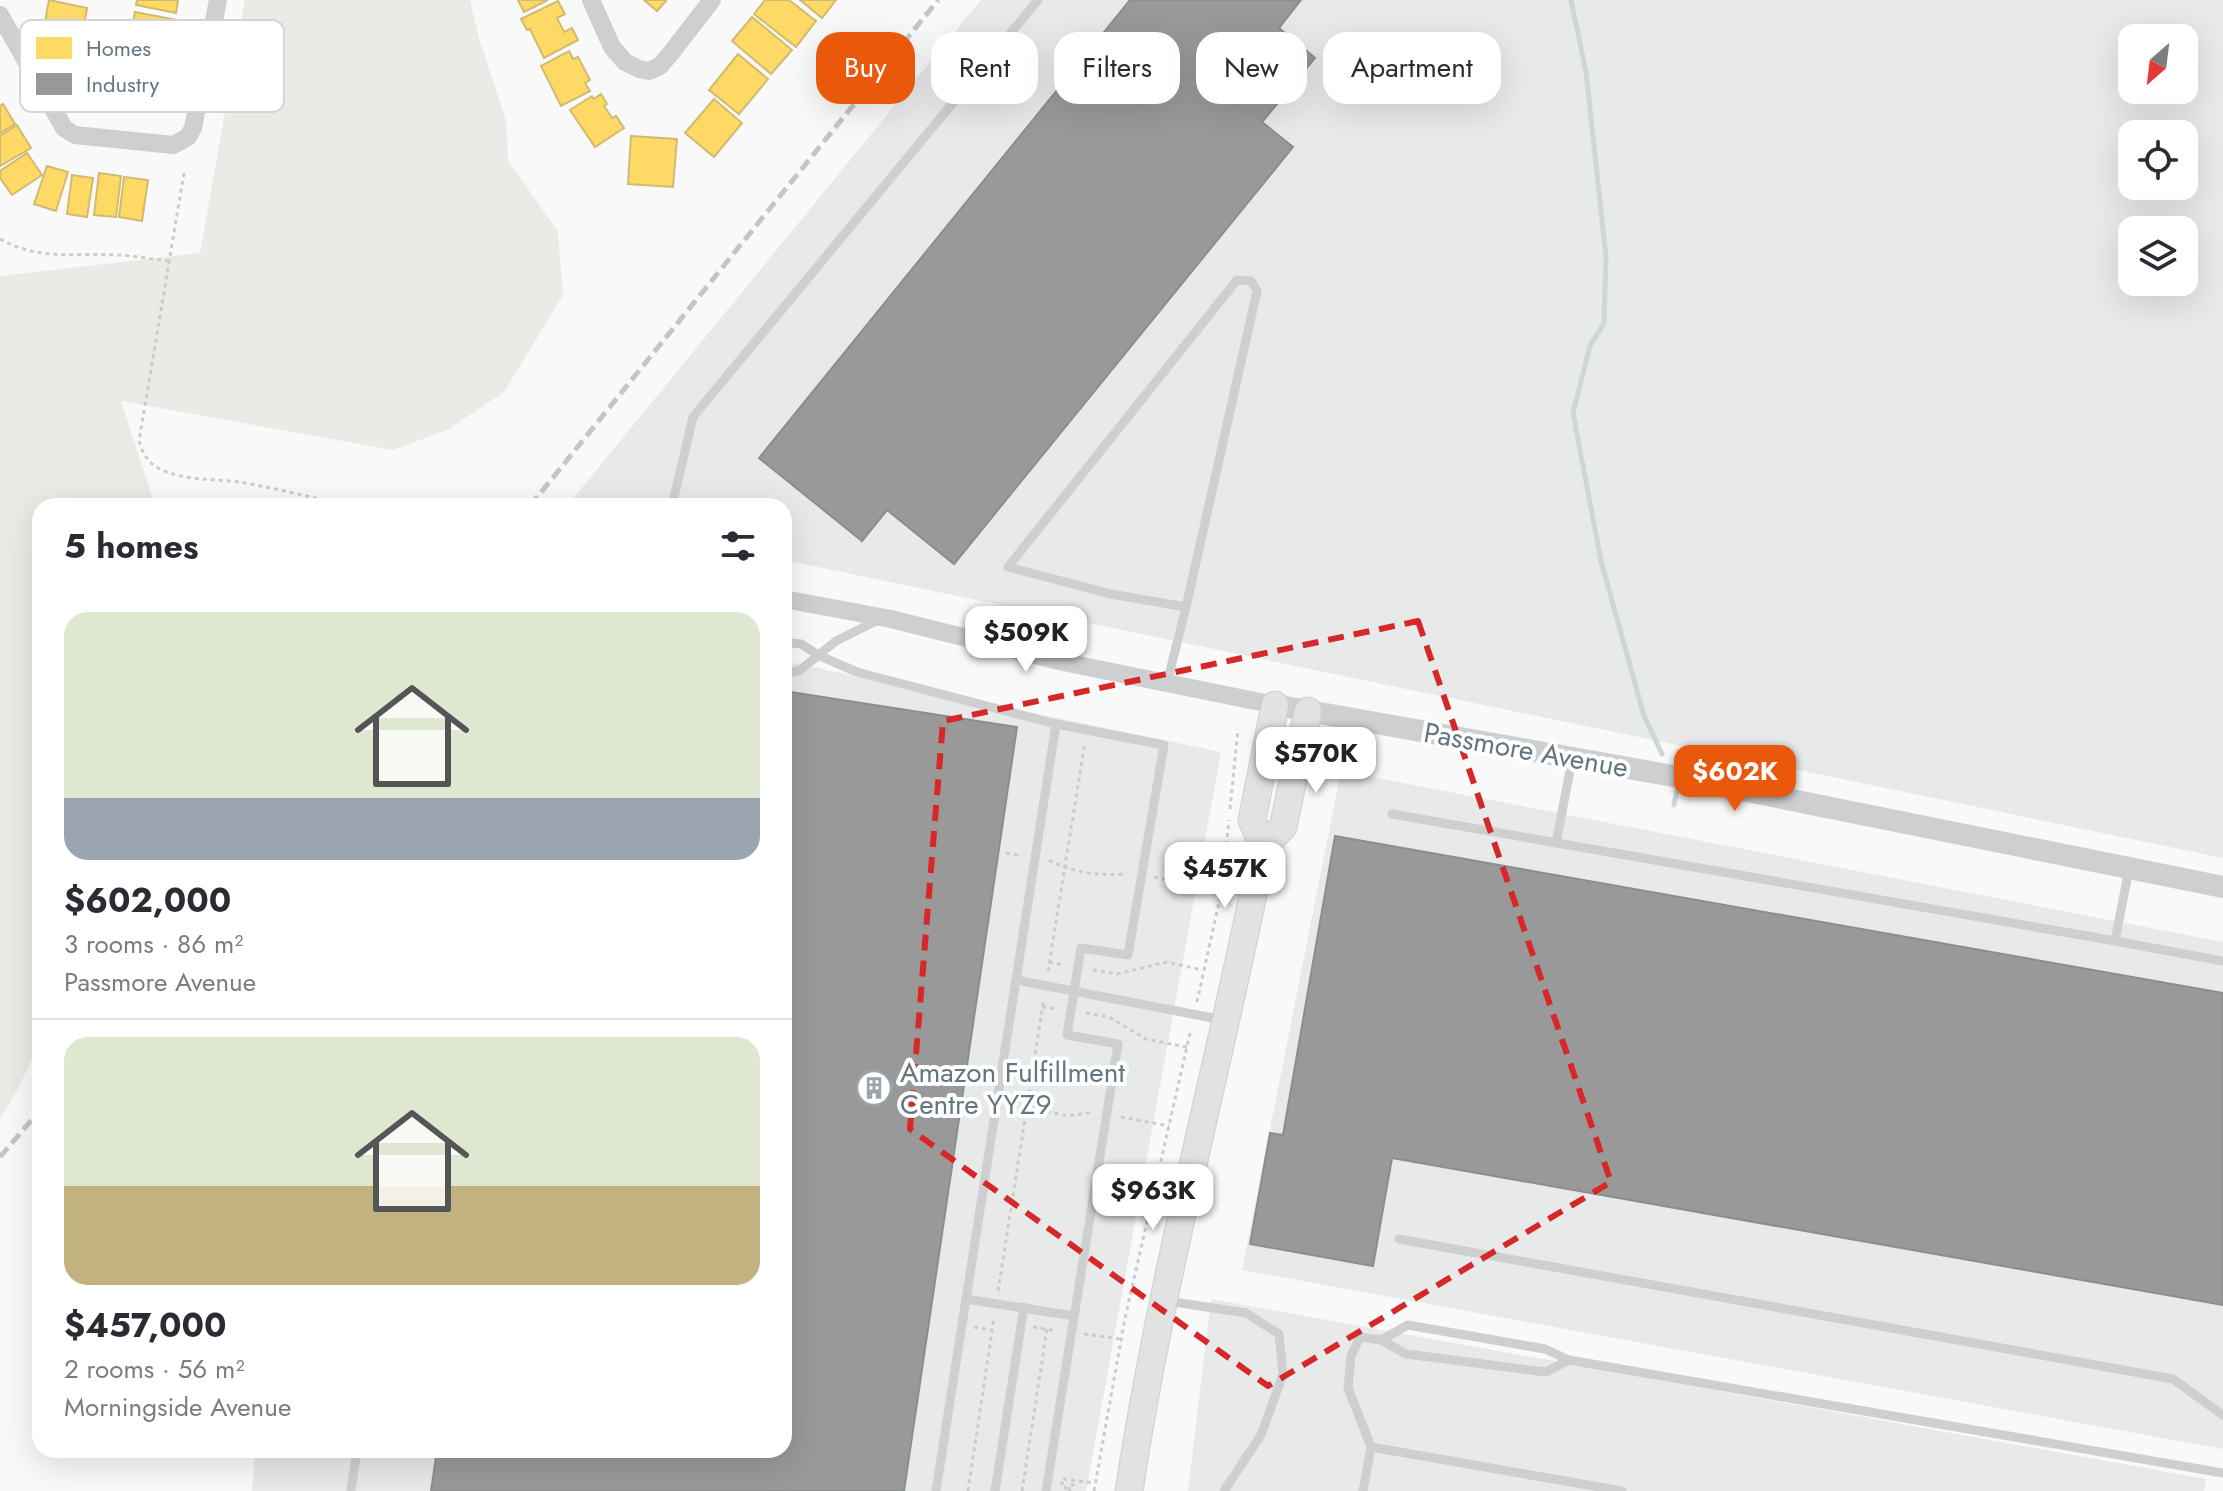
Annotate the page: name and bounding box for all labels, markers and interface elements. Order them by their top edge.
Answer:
legend [20,20,284,112]
north arrow [2118,24,2198,104]
map controls [2118,24,2198,296]
text: Homes [86,32,151,64]
chip: Buy [816,32,915,104]
chip: Rent [931,32,1038,104]
chip: Filters [1054,32,1180,104]
chip: New [1196,32,1307,104]
chip: Apartment [1323,32,1501,104]
text: Industry [86,68,159,100]
button: locate [2118,120,2198,200]
button: layers [2118,216,2198,296]
text: 5 homes [64,522,198,571]
icon: filters [716,524,760,568]
pin: $509K [970,606,1082,674]
text: $509K [983,613,1069,651]
icon: home [340,664,484,808]
street label: Passmore Avenue [1421,712,1631,788]
pin: $570K [1260,727,1372,795]
text: $570K [1274,734,1358,772]
pin: $602K [1679,745,1791,813]
text: $602K [1692,752,1778,790]
pin: $457K [1169,842,1281,910]
text: $457K [1183,849,1267,887]
text: $602,000 [64,876,231,925]
text: 3 rooms · 86 m² [64,925,243,963]
text: Passmore Avenue [64,963,256,1001]
place label: Amazon Fulfillment Centre YYZ9 [900,1052,1125,1125]
building icon: Amazon Fulfillment Centre YYZ9 [855,1069,893,1107]
icon: home [340,1089,484,1233]
pin: $963K [1097,1164,1209,1232]
text: $963K [1110,1171,1196,1209]
text: $457,000 [64,1301,226,1350]
text: 2 rooms · 56 m² [64,1350,244,1388]
text: Morningside Avenue [64,1388,291,1426]

